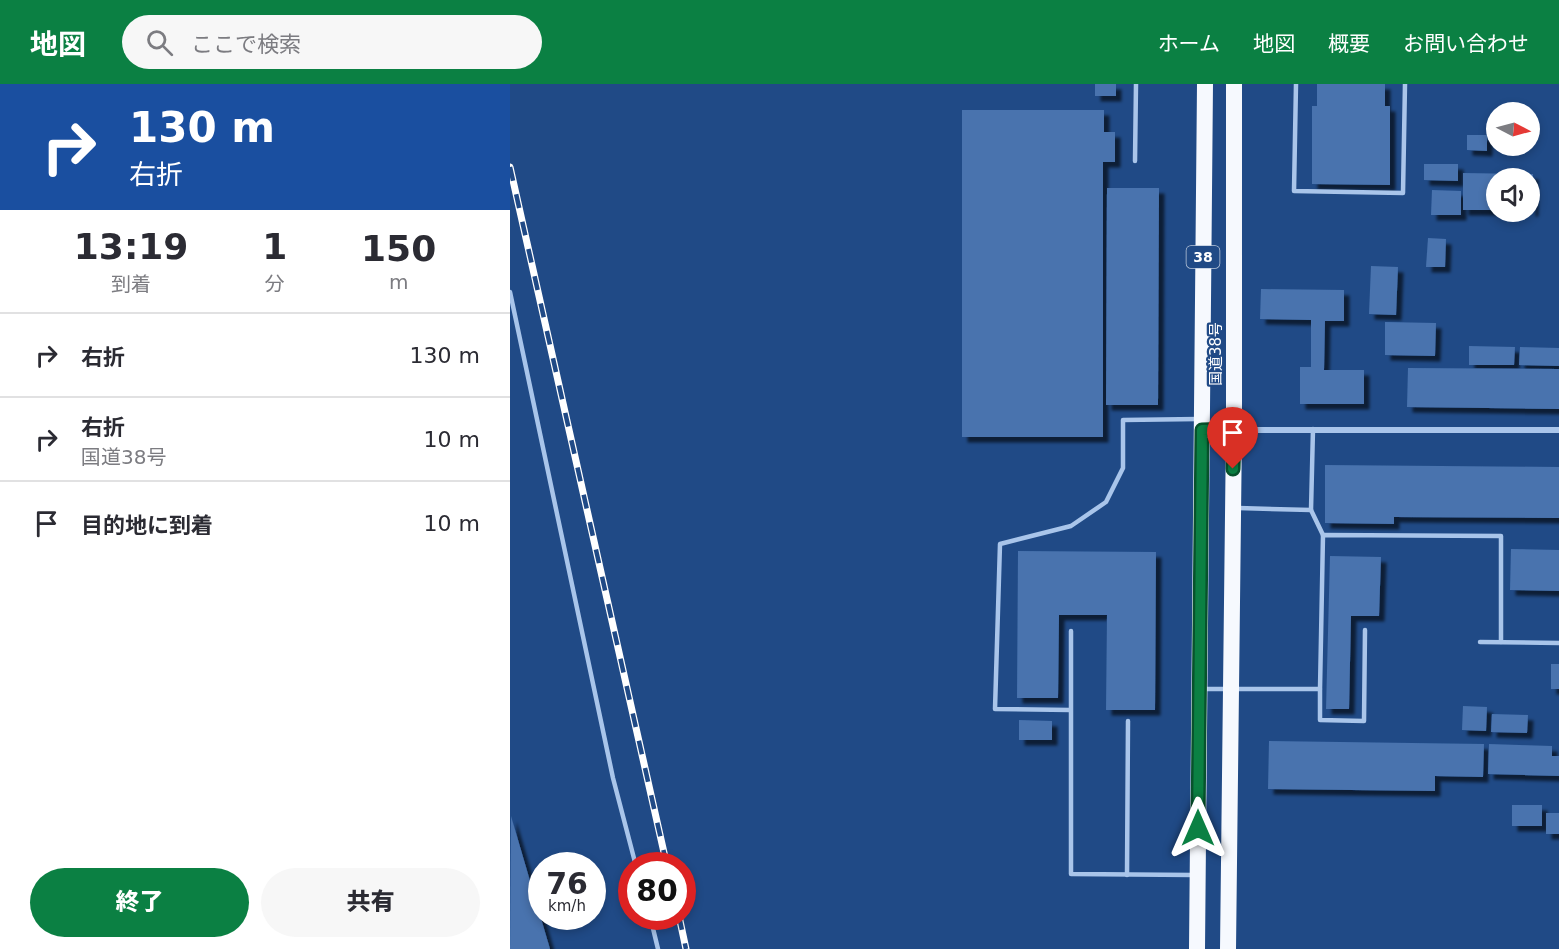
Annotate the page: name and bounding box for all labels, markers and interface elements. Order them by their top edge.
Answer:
search box [122,15,542,69]
icon: search [143,26,176,59]
text: 地図 [30,28,86,61]
text: ここで検索 [191,32,301,57]
text: ホーム [1158,32,1220,56]
text: 地図 [1253,32,1295,56]
text: 概要 [1328,32,1370,56]
text: お問い合わせ [1403,32,1529,56]
north arrow [1486,102,1540,156]
map controls [1486,102,1540,222]
text: 130 m [129,103,275,152]
icon: right [30,108,108,186]
text: 右折 [129,159,183,190]
button: sound [1486,168,1540,222]
text: 13:19 [74,226,188,267]
text: 1 [262,226,287,267]
text: 150 [361,228,436,269]
road number: 38 [1186,246,1220,268]
text: m [389,270,408,294]
text: 到着 [111,272,151,296]
text: 分 [265,272,285,296]
street label: 国道38号 [1207,322,1225,386]
icon: right [30,339,63,372]
text: 130 m [410,343,480,368]
text: 右折 [81,345,125,370]
pin [1207,407,1258,469]
text: 右折 [81,415,125,440]
icon: arrive [1216,416,1249,449]
icon: right [30,423,63,456]
text: 10 m [424,427,480,452]
text: 国道38号 [81,445,166,469]
icon: arrive [30,507,63,540]
text: 10 m [424,511,480,536]
text: 目的地に到着 [81,513,213,538]
position arrow [1166,796,1230,860]
speed limit sign: 80 [618,852,696,930]
text: 76 [546,866,588,901]
button: 終了 [30,868,249,937]
button: 共有 [261,868,480,937]
text: km/h [548,897,586,915]

